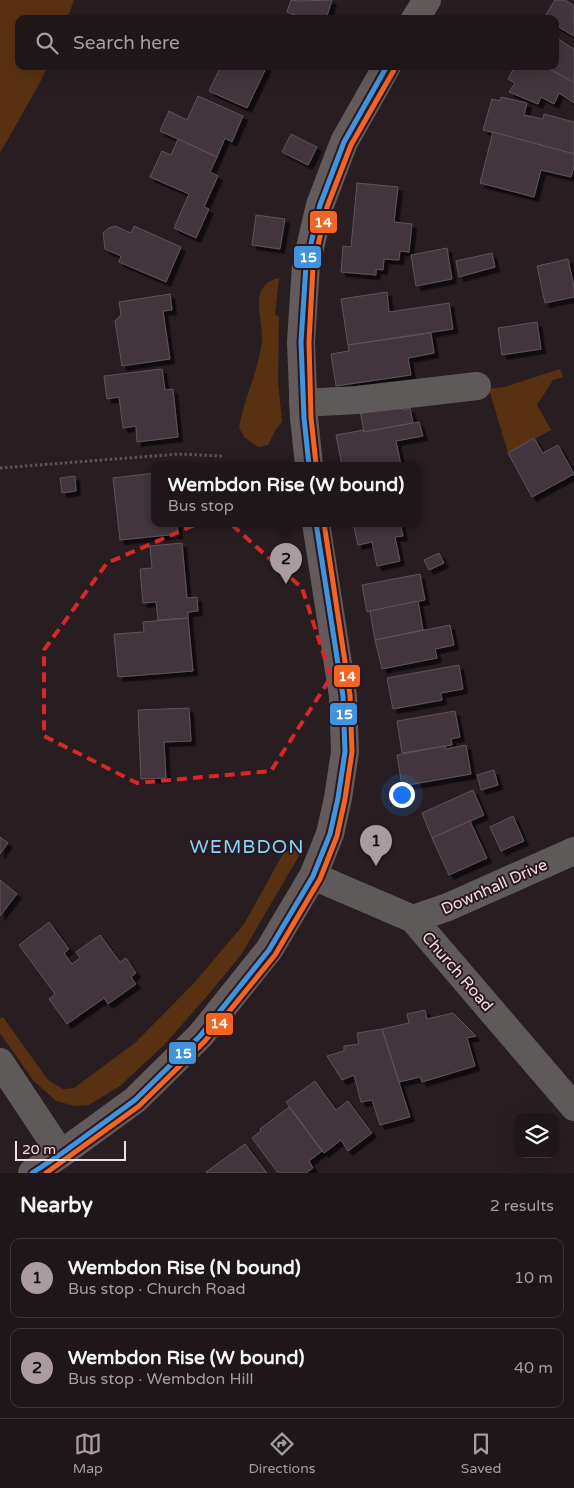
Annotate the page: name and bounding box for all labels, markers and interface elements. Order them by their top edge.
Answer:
search box [15,15,559,70]
icon: search [33,29,61,57]
text: Search here [73,32,180,54]
line badge: 14 [309,210,338,234]
text: 14 [314,214,332,231]
line badge: 15 [293,245,322,269]
text: 15 [299,249,317,266]
popup [151,462,421,527]
text: Wembdon Rise (W bound) [168,474,404,496]
text: Bus stop [168,496,234,516]
pin: 2 [270,543,302,584]
line badge: 14 [333,664,361,688]
text: 14 [338,668,356,685]
line badge: 15 [329,702,358,726]
text: 15 [335,706,353,723]
your location [389,782,415,808]
pin: 1 [360,825,392,866]
district label: WEMBDON [190,836,304,858]
street label: Downhall Drive [438,855,551,919]
street label: Church Road [417,928,497,1016]
line badge: 14 [205,1012,234,1036]
text: 14 [210,1015,228,1032]
line badge: 15 [168,1041,197,1065]
text: 15 [174,1045,192,1062]
map controls [514,1113,559,1158]
button: layers [514,1113,559,1158]
scale bar [15,1138,126,1161]
text: 20 m [22,1141,56,1158]
text: Nearby [20,1193,93,1218]
text: 2 results [490,1196,554,1216]
text: Wembdon Rise (N bound) [68,1257,301,1279]
text: 1 [32,1268,42,1288]
text: 10 m [514,1268,553,1288]
text: Bus stop · Church Road [68,1279,246,1299]
text: Wembdon Rise (W bound) [68,1347,304,1369]
text: 2 [32,1358,42,1378]
text: 40 m [514,1358,553,1378]
text: Bus stop · Wembdon Hill [68,1369,253,1389]
tab: Map [73,1430,103,1477]
tab: Directions [248,1430,315,1477]
tab: Saved [461,1430,501,1477]

